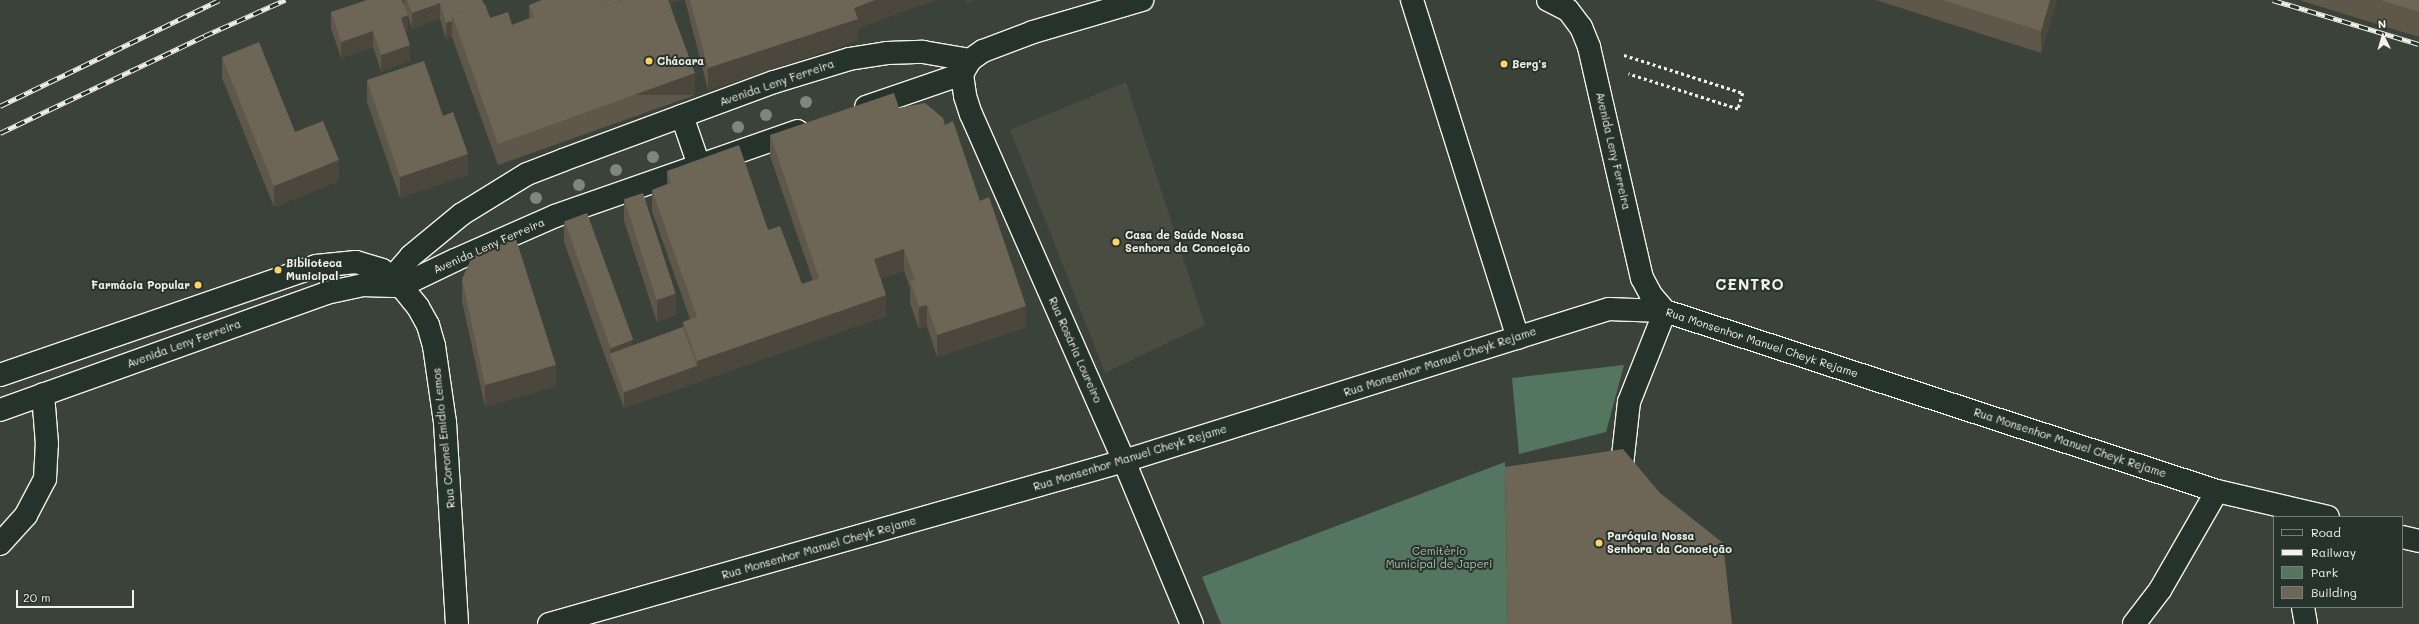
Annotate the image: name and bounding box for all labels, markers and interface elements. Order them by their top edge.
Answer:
north arrow [2363,16,2403,56]
text: N [2377,16,2387,31]
place label: Chácara [657,54,704,68]
marker: Chácara [644,56,654,66]
street label: Avenida Leny Ferreira [718,57,836,109]
place label: Berg's [1512,57,1547,71]
marker: Berg's [1499,59,1509,69]
street label: Avenida Leny Ferreira [1593,91,1633,211]
street label: Avenida Leny Ferreira [431,215,547,277]
place label: Casa de Saúde Nossa Senhora da Conceição [1125,229,1250,255]
marker: Casa de Saúde Nossa Senhora da Conceição [1110,236,1122,248]
place label: Biblioteca Municipal [286,257,342,283]
marker: Biblioteca Municipal [273,265,283,275]
district label: CENTRO [1715,276,1785,294]
place label: Farmácia Popular [91,278,190,292]
marker: Farmácia Popular [193,280,203,290]
street label: Rua Rosária Loureiro [1046,295,1104,405]
street label: Rua Monsenhor Manuel Cheyk Rejame [1664,306,1860,380]
street label: Avenida Leny Ferreira [125,317,243,371]
street label: Rua Monsenhor Manuel Cheyk Rejame [1342,325,1538,399]
street label: Rua Coronel Emídio Lemos [430,367,458,509]
street label: Rua Monsenhor Manuel Cheyk Rejame [1972,406,2168,480]
street label: Rua Monsenhor Manuel Cheyk Rejame [1032,422,1228,494]
street label: Rua Monsenhor Manuel Cheyk Rejame [720,514,918,582]
legend [2273,516,2403,608]
text: Road [2311,524,2341,540]
place label: Paróquia Nossa Senhora da Conceição [1607,530,1732,556]
marker: Paróquia Nossa Senhora da Conceição [1594,538,1604,548]
text: Railway [2311,544,2356,560]
park label: Cemitério Municipal de Japeri [1386,545,1492,571]
text: Park [2311,564,2338,580]
scale bar [18,582,136,608]
text: Building [2311,584,2357,600]
text: 20 m [23,589,51,605]

